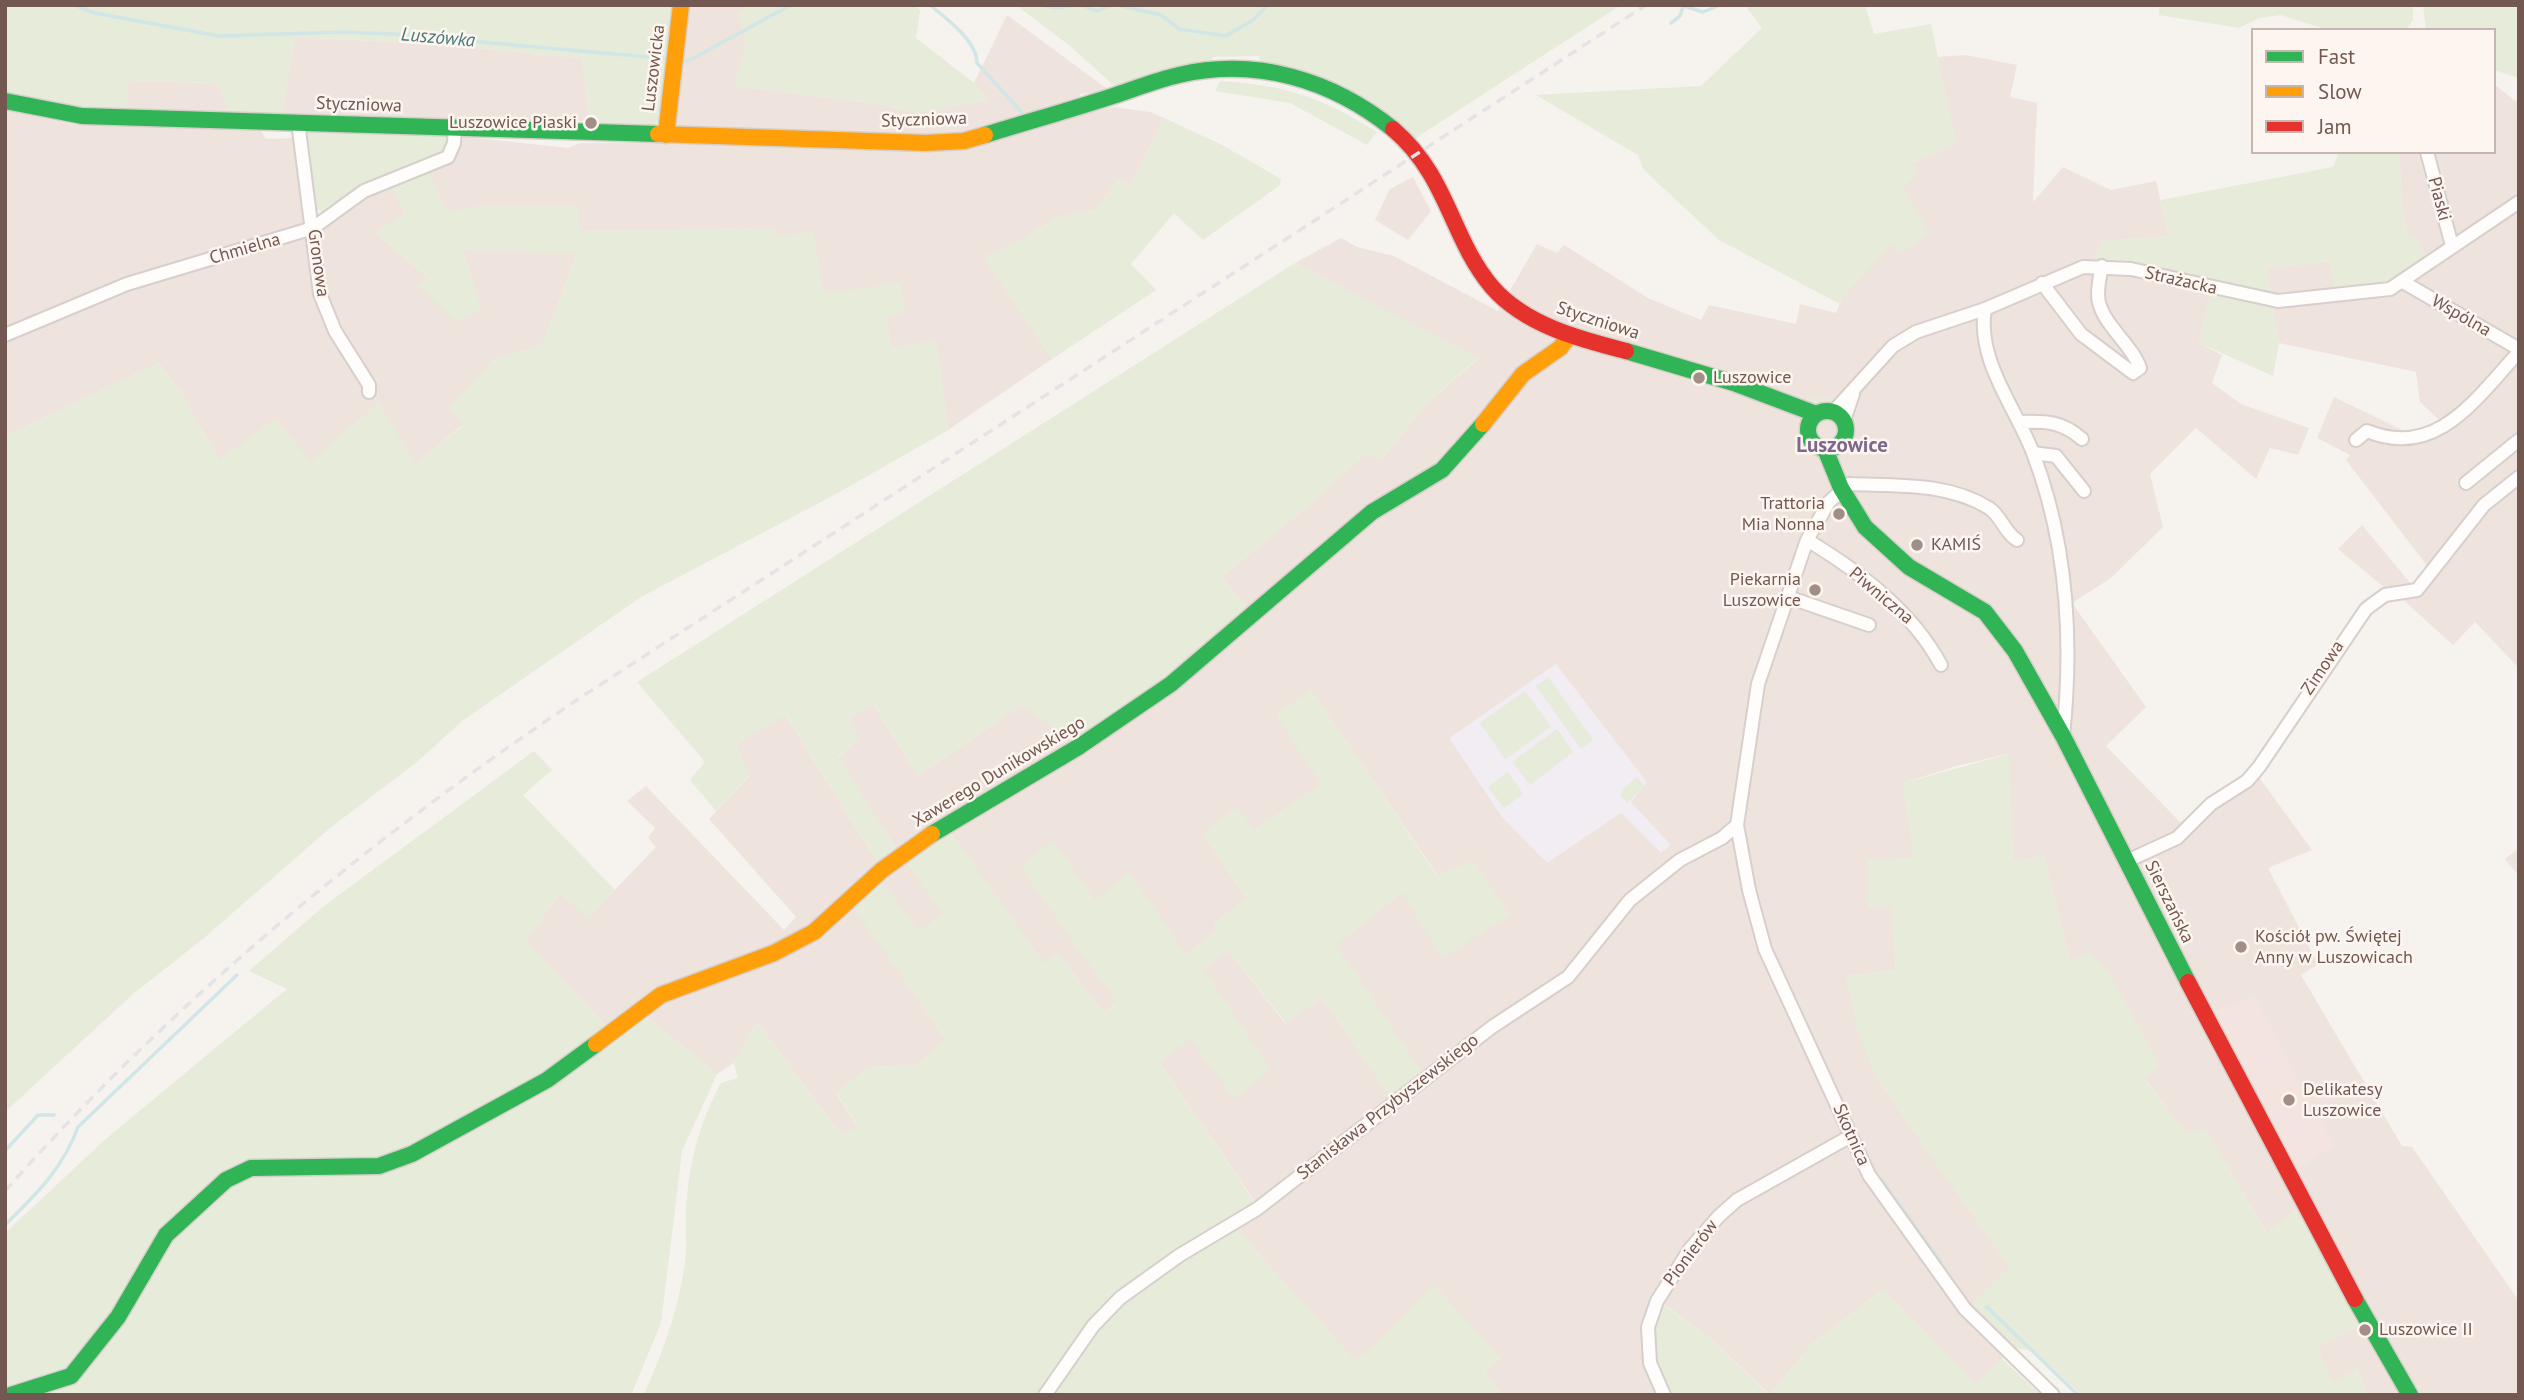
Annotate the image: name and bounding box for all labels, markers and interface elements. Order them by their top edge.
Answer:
water label: Luszówka [400,23,476,53]
street label: Luszowicka [638,23,670,113]
legend [2251,28,2496,154]
text: Fast [2318,43,2355,70]
text: Slow [2318,78,2362,105]
street label: Styczniowa [316,93,402,117]
street label: Styczniowa [881,108,967,132]
place label: Luszowice Piaski [449,112,577,134]
text: Jam [2318,113,2352,140]
marker: Luszowice Piaski [583,115,599,131]
street label: Piaski [2423,175,2455,223]
street label: Gronowa [303,228,333,298]
street label: Chmielna [207,229,283,269]
street label: Strażacka [2143,262,2219,300]
street label: Wspólna [2427,290,2495,342]
street label: Styczniowa [1554,297,1642,345]
place label: Luszowice [1713,367,1791,389]
marker: Luszowice [1691,370,1707,386]
district label: Luszowice [1796,433,1888,459]
place label: Trattoria Mia Nonna [1742,493,1825,536]
marker: Trattoria Mia Nonna [1831,506,1847,522]
place label: KAMIŚ [1931,534,1981,556]
marker: KAMIŚ [1909,537,1925,553]
street label: Piwniczna [1844,563,1918,629]
place label: Piekarnia Luszowice [1723,569,1801,612]
marker: Piekarnia Luszowice [1807,582,1823,598]
street label: Zimowa [2297,637,2349,699]
street label: Xawerego Dunikowskiego [909,712,1089,832]
street label: Sierszańska [2140,857,2198,947]
place label: Kościół pw. Świętej Anny w Luszowicach [2255,926,2413,968]
marker: Kościół pw. Świętej Anny w Luszowicach [2233,939,2249,955]
street label: Stanisława Przybyszewskiego [1293,1029,1483,1185]
place label: Delikatesy Luszowice [2303,1079,2383,1122]
marker: Delikatesy Luszowice [2281,1092,2297,1108]
street label: Skotnica [1828,1101,1874,1169]
street label: Pionierów [1659,1216,1723,1290]
place label: Luszowice II [2379,1319,2473,1341]
marker: Luszowice II [2357,1322,2373,1338]

